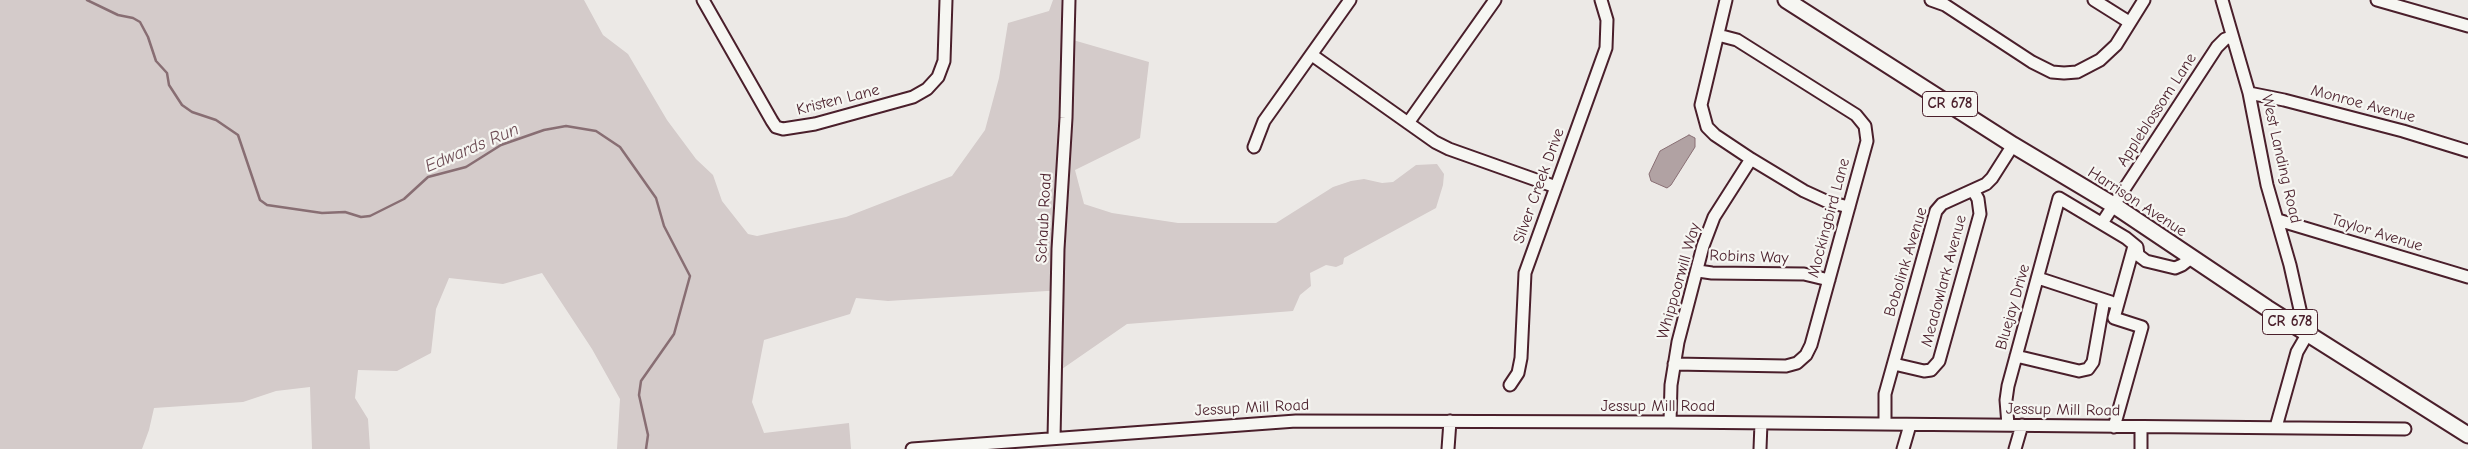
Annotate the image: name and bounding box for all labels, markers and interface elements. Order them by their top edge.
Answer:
street label: Appleblossom Lane [2113,50,2201,170]
street label: Kristen Lane [795,80,881,120]
street label: Monroe Avenue [2309,81,2417,127]
road number: CR 678 [1922,92,1978,116]
street label: West Landing Road [2257,93,2305,225]
water label: Edwards Run [422,118,522,178]
street label: Silver Creek Drive [1509,126,1569,246]
street label: Mockingbird Lane [1804,156,1854,280]
street label: Harrison Avenue [2084,163,2190,241]
street label: Schaub Road [1032,173,1056,263]
street label: Bobolink Avenue [1880,205,1932,319]
street label: Taylor Avenue [2329,210,2425,256]
street label: Meadowlark Avenue [1917,213,1971,349]
street label: Whippoorwill Way [1653,221,1705,341]
street label: Robins Way [1709,246,1789,268]
street label: Bluejay Drive [1992,262,2034,352]
road number: CR 678 [2262,310,2318,334]
street label: Jessup Mill Road [1194,395,1310,421]
street label: Jessup Mill Road [1601,396,1715,416]
street label: Jessup Mill Road [2006,399,2120,421]

